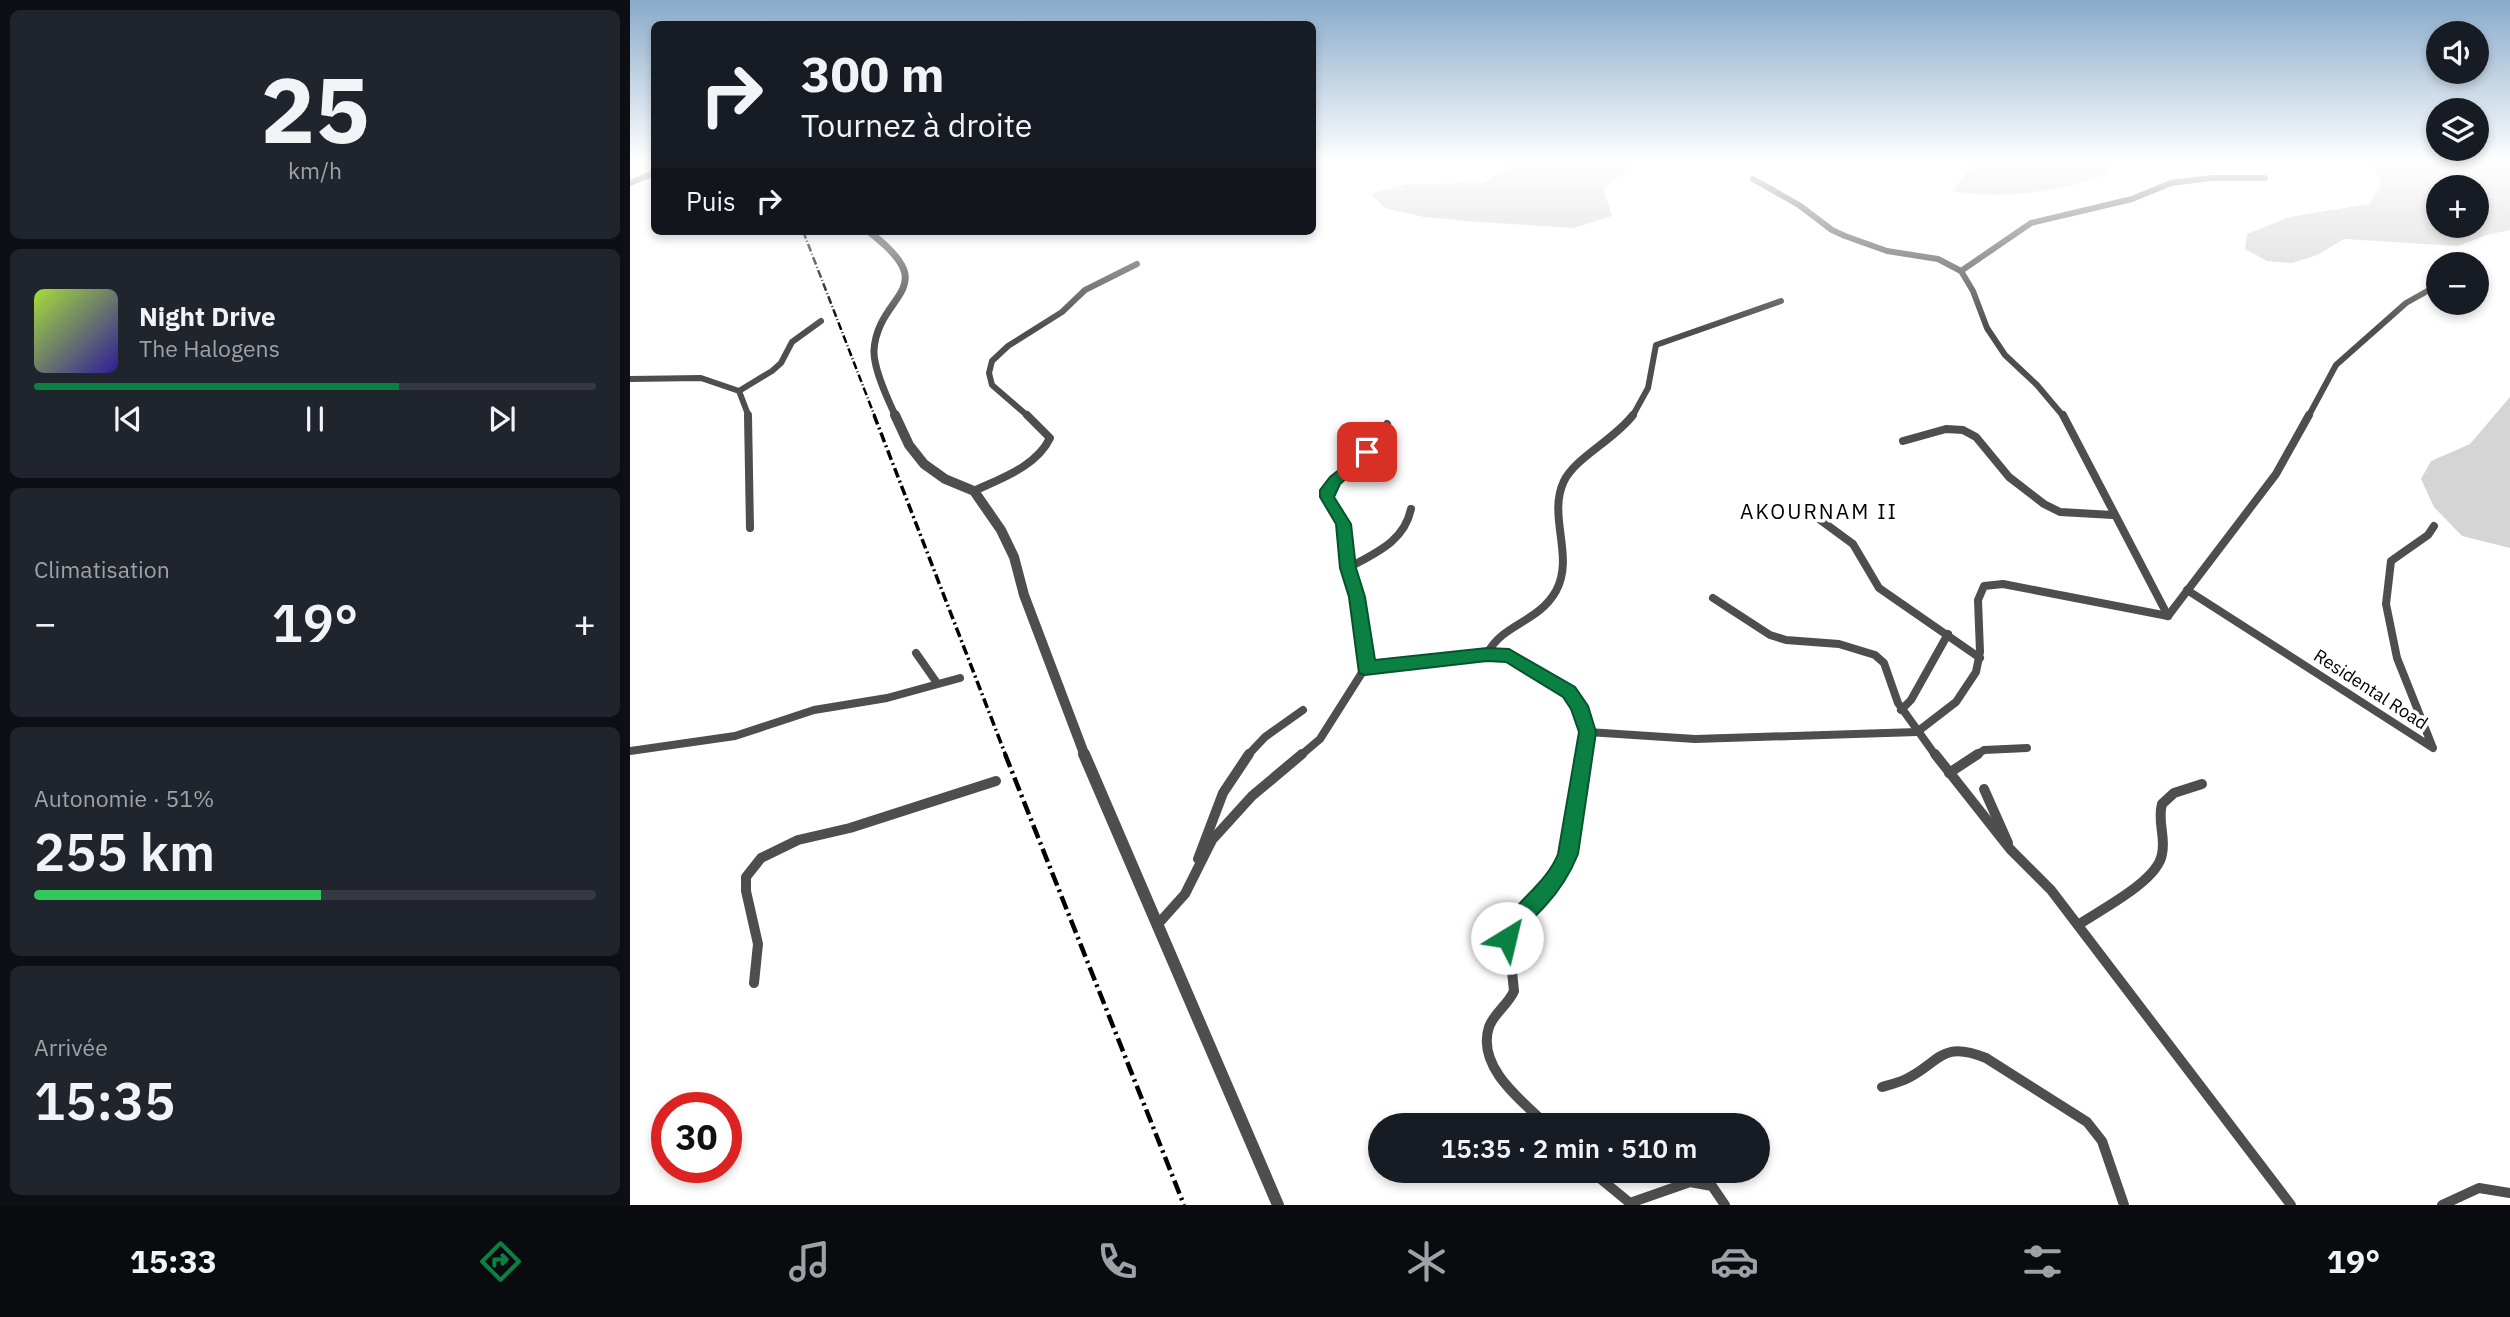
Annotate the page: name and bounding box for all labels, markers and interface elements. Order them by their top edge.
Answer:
map controls [2426,21,2489,315]
button: sound [2426,21,2489,84]
text: 300 m [801,42,945,105]
icon: right [686,49,777,140]
text: 25 [260,50,370,168]
button: layers [2426,98,2489,161]
text: Tournez à droite [801,104,1032,146]
text: km/h [288,155,342,185]
button: + [2426,175,2489,238]
icon: right [750,182,788,220]
text: Puis [686,184,736,218]
button: − [2426,252,2489,315]
text: Night Drive [139,299,276,333]
text: The Halogens [139,333,280,363]
icon: previous [109,400,147,438]
icon: pause [296,400,334,438]
icon: next [483,400,521,438]
pin [1337,422,1397,482]
icon: arrive [1348,433,1386,471]
district label: AKOURNAM II [1740,497,1898,525]
text: Climatisation [34,554,170,584]
text: 19° [272,589,358,656]
text: − [34,598,57,647]
text: + [573,598,596,647]
street label: Residental Road [2310,644,2432,734]
text: Autonomie · 51% [34,783,214,813]
text: 255 km [34,818,215,885]
position arrow [1470,901,1544,975]
text: Arrivée [34,1032,108,1062]
text: 15:35 [34,1067,175,1134]
speed limit sign: 30 [651,1092,742,1183]
text: 15:35 · 2 min · 510 m [1441,1131,1697,1165]
icon: directions [476,1237,525,1286]
icon: music [785,1237,834,1286]
icon: phone [1093,1237,1142,1286]
icon: climate [1402,1237,1451,1286]
icon: car [1710,1237,1759,1286]
icon: filters [2018,1237,2067,1286]
text: 15:33 [130,1240,217,1282]
text: 19° [2327,1240,2380,1282]

